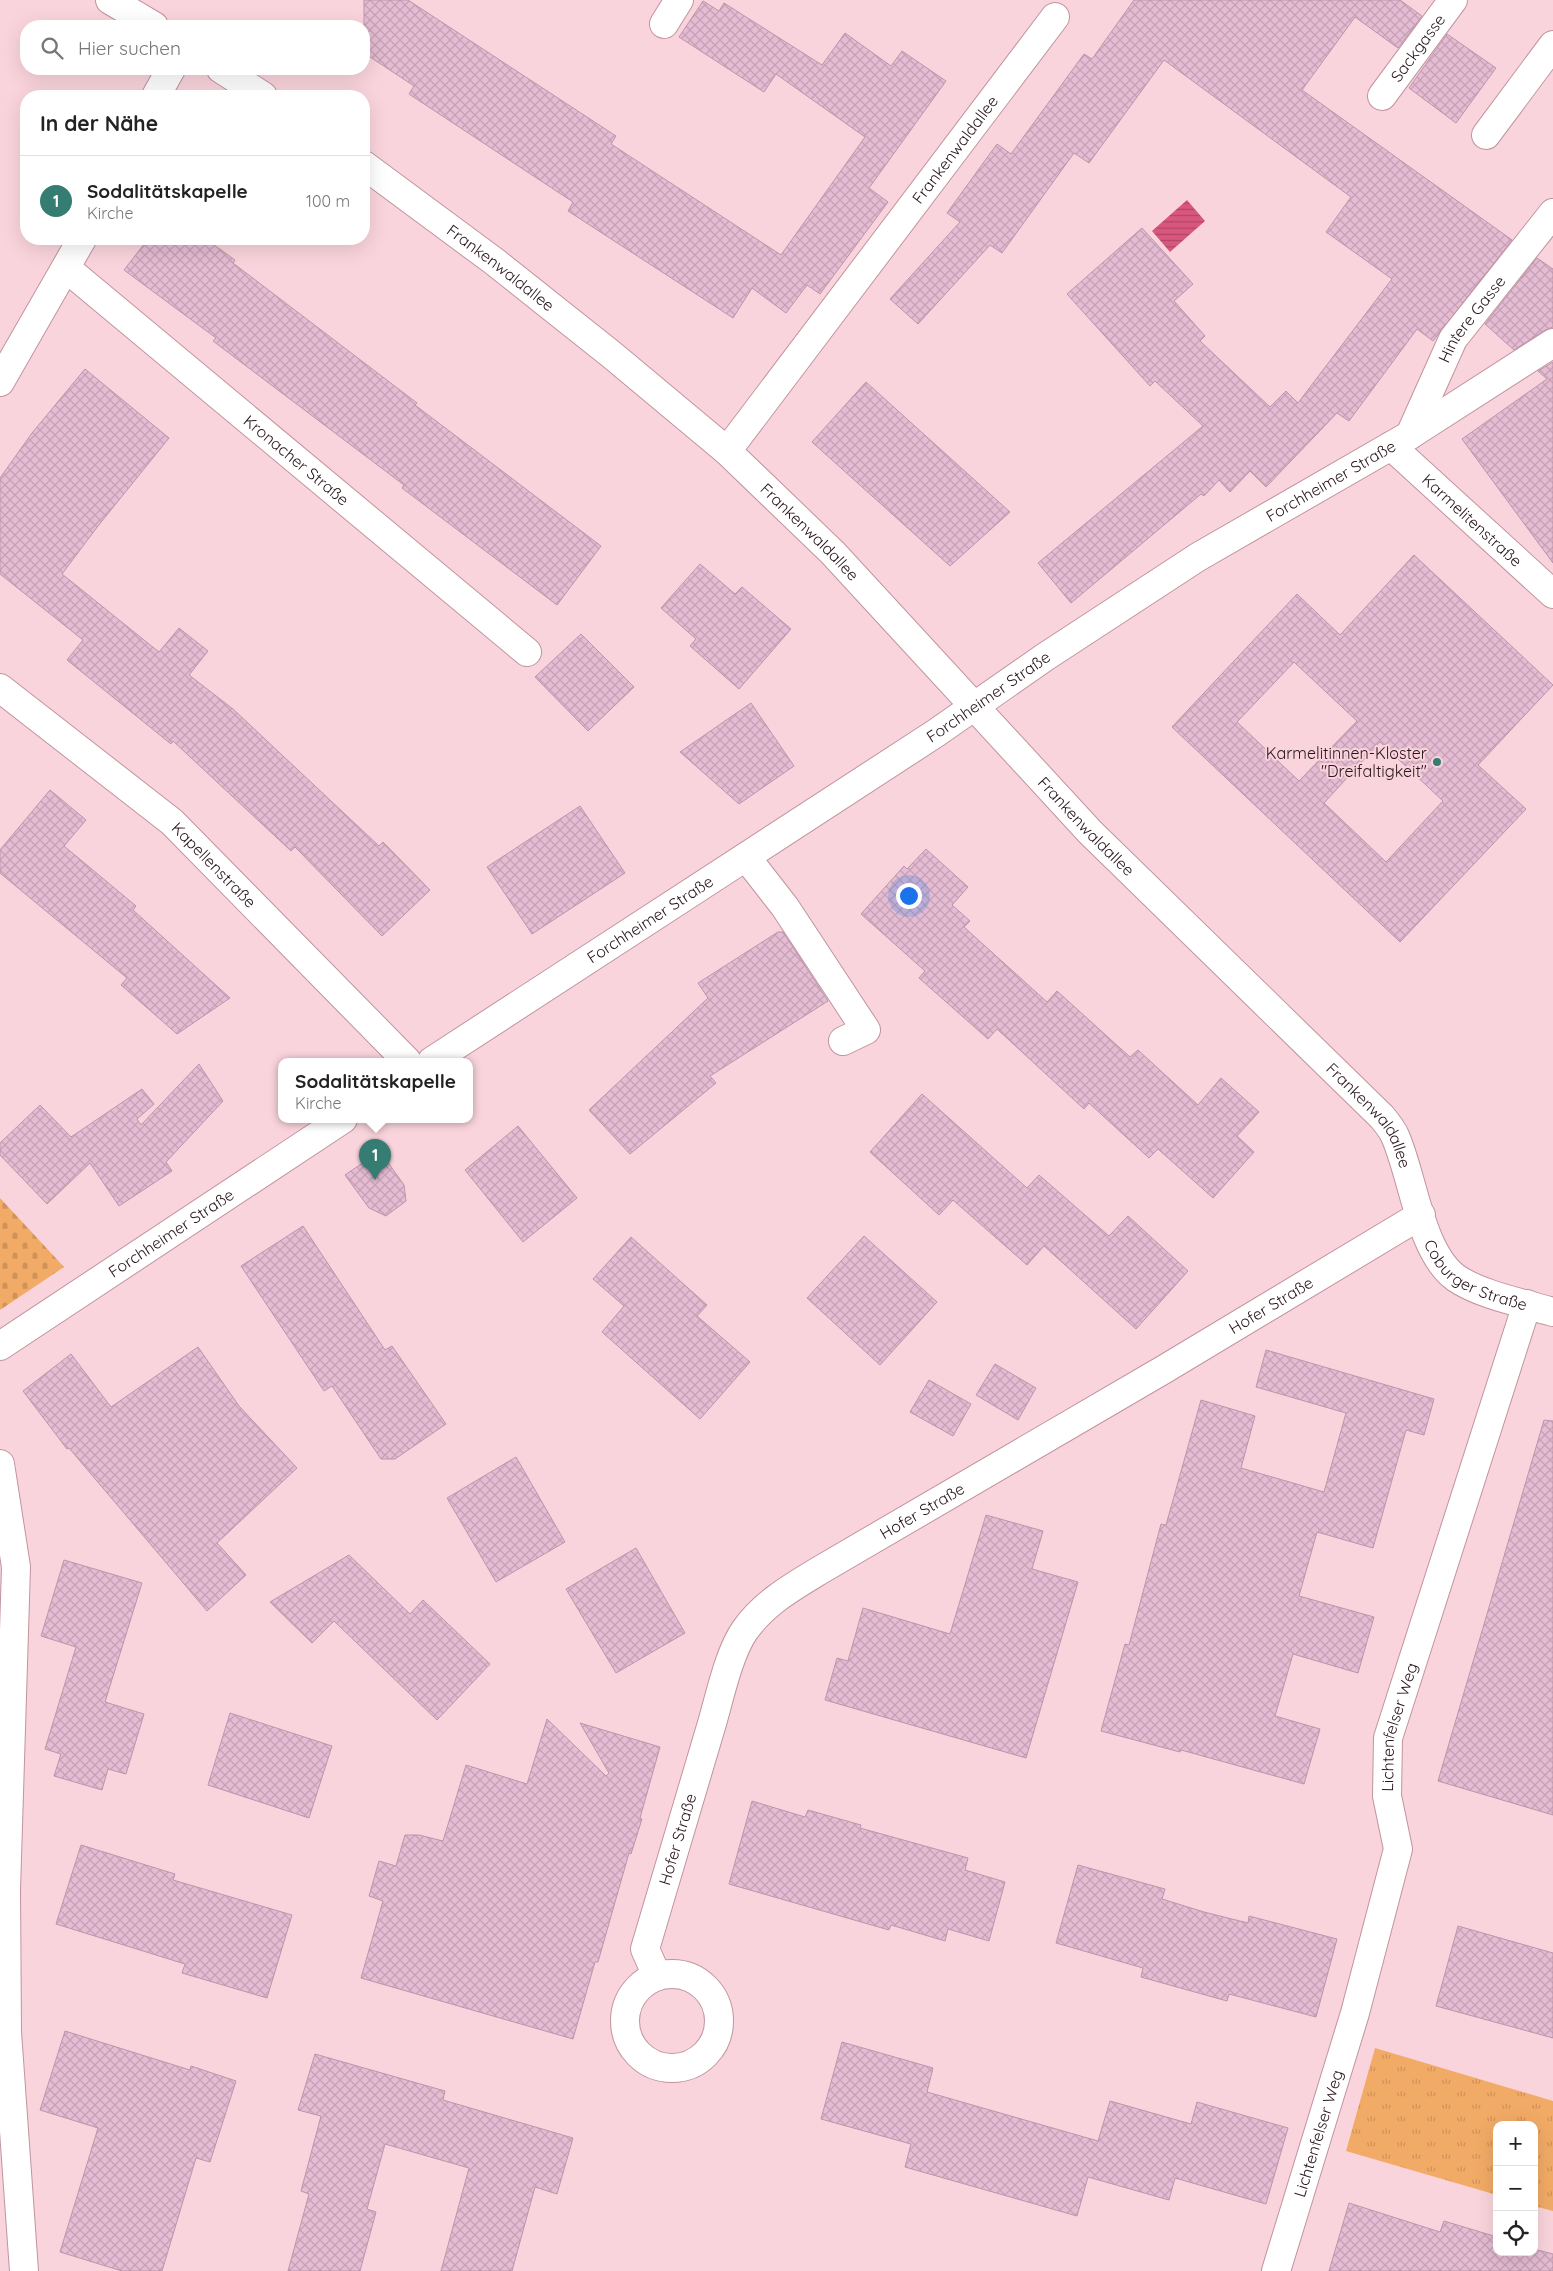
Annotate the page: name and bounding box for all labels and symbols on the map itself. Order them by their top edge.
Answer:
street label: Sackgasse [1386,10,1449,86]
street label: Frankenwaldallee [908,91,1002,207]
street label: Frankenwaldallee [443,220,559,315]
street label: Hintere Gasse [1434,271,1510,366]
street label: Kronacher Straße [240,410,353,510]
street label: Forchheimer Straße [1262,436,1399,526]
street label: Karmelitenstraße [1418,469,1526,571]
street label: Frankenwaldallee [756,479,863,585]
street label: Forchheimer Straße [923,647,1054,747]
place label: Karmelitinnen-Kloster "Dreifaltigkeit" [1266,743,1427,781]
marker: Karmelitinnen-Kloster "Dreifaltigkeit" [1431,756,1443,768]
street label: Frankenwaldallee [1034,772,1139,880]
street label: Kapellenstraße [168,818,260,912]
street label: Forchheimer Straße [583,871,717,967]
your location [896,883,922,909]
street label: Frankenwaldallee [1322,1058,1415,1170]
pin: 1 [359,1139,391,1180]
street label: Forchheimer Straße [104,1184,237,1282]
street label: Coburger Straße [1420,1236,1529,1314]
street label: Hofer Straße [1225,1272,1317,1338]
street label: Hofer Straße [876,1478,968,1543]
street label: Lichtenfelser Weg [1377,1660,1421,1792]
street label: Hofer Straße [654,1791,700,1887]
street label: Lichtenfelser Weg [1289,2067,1347,2199]

